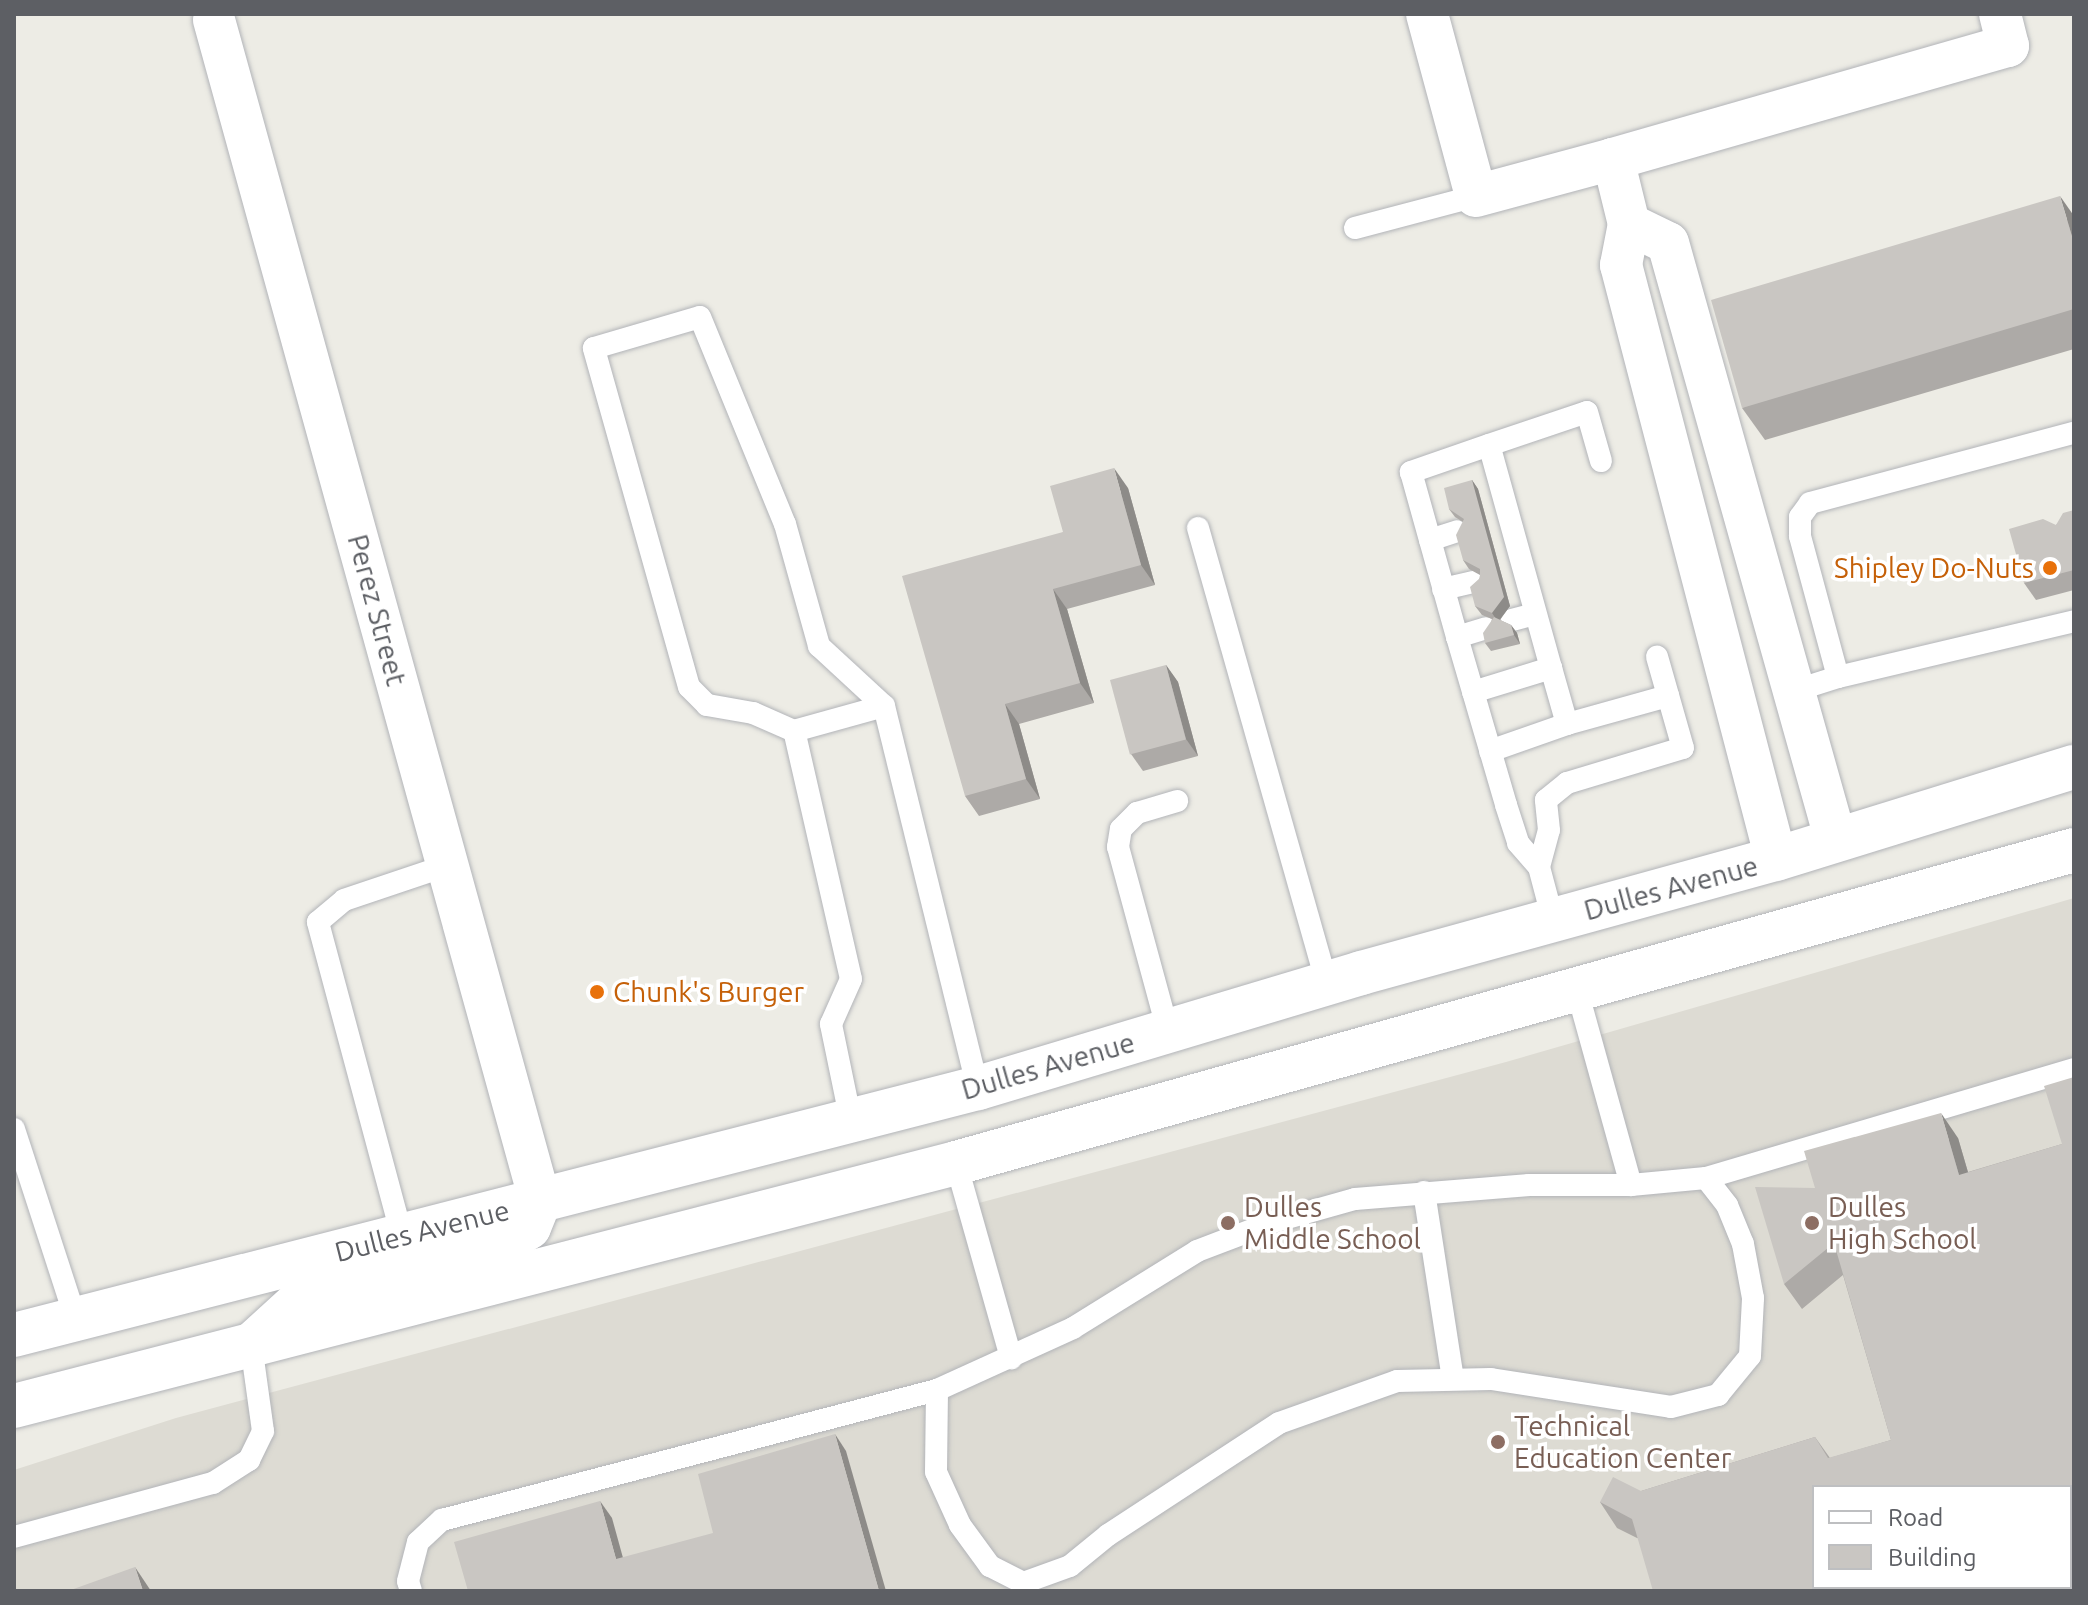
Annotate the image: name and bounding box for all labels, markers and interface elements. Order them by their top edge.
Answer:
street label: Perez Street [341,531,413,689]
place label: Shipley Do-Nuts [1834,551,2034,585]
marker: Shipley Do-Nuts [2041,559,2059,577]
street label: Dulles Avenue [1580,849,1762,927]
place label: Chunk's Burger [613,975,804,1009]
marker: Chunk's Burger [588,983,606,1001]
street label: Dulles Avenue [957,1025,1139,1107]
place label: Dulles Middle School [1244,1190,1421,1256]
place label: Dulles High School [1828,1190,1977,1256]
street label: Dulles Avenue [331,1193,513,1269]
marker: Dulles Middle School [1219,1214,1237,1232]
marker: Dulles High School [1803,1214,1821,1232]
place label: Technical Education Center [1514,1409,1731,1475]
marker: Technical Education Center [1489,1433,1507,1451]
legend [1812,1485,2072,1589]
text: Road [1888,1504,1943,1531]
text: Building [1888,1544,1976,1571]

